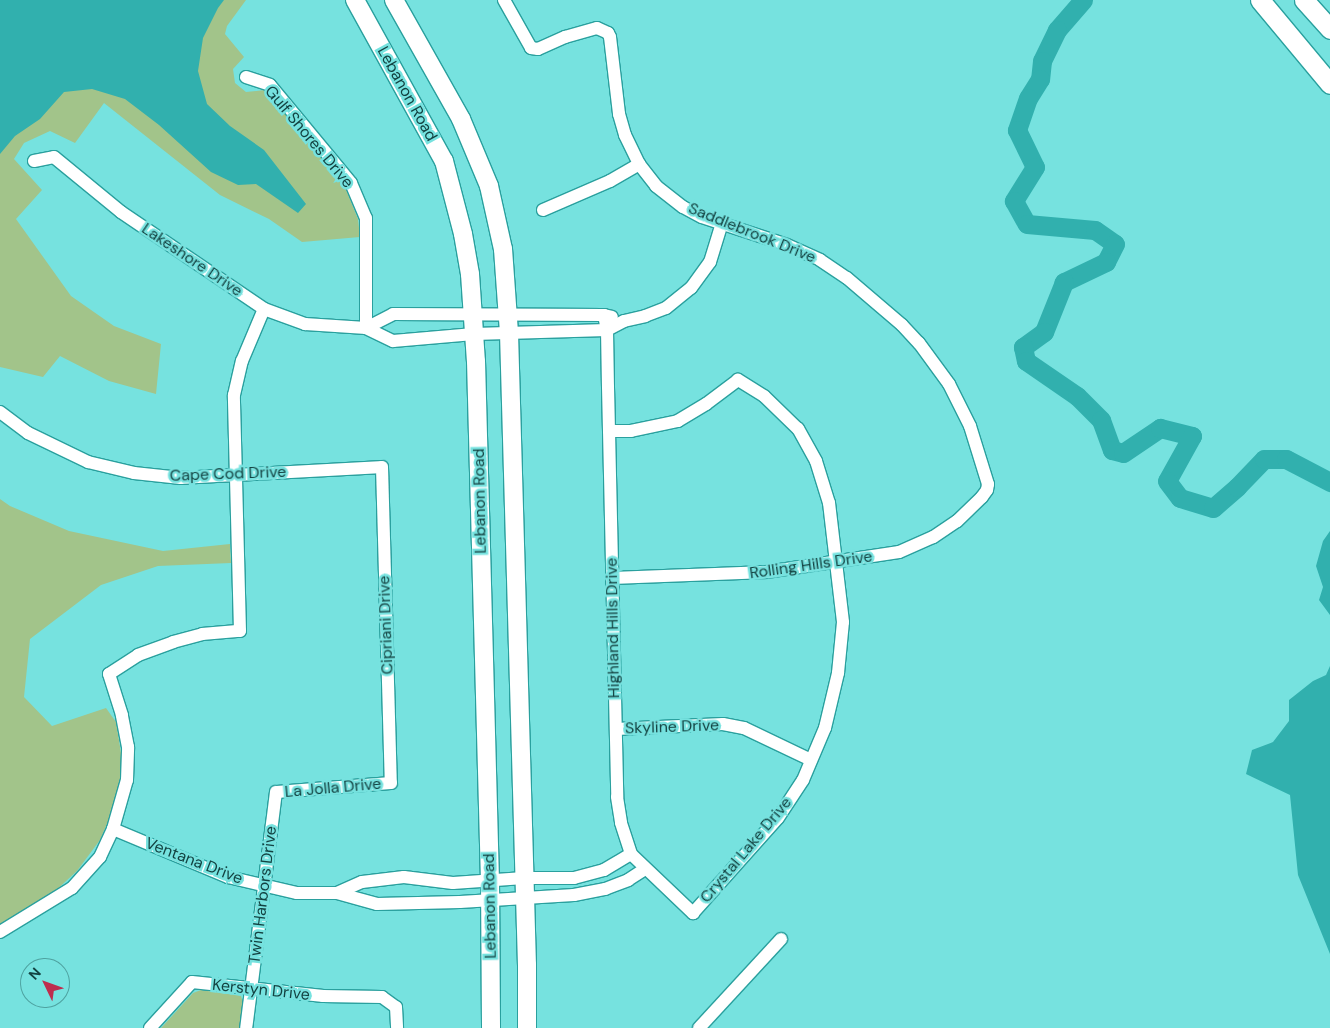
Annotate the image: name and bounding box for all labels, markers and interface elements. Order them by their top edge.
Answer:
street label: Lebanon Road [373,43,441,145]
street label: Gulf Shores Drive [261,82,357,192]
street label: Saddlebrook Drive [686,199,818,267]
street label: Lakeshore Drive [138,219,246,301]
street label: Lebanon Road [469,448,491,554]
street label: Cape Cod Drive [169,462,287,486]
street label: Rolling Hills Drive [748,547,874,583]
street label: Highland Hills Drive [602,558,624,698]
street label: Cipriani Drive [375,575,397,675]
street label: Skyline Drive [625,716,719,738]
street label: La Jolla Drive [284,774,382,802]
street label: Crystal Lake Drive [696,793,796,907]
street label: Twin Harbors Drive [245,825,281,965]
street label: Ventana Drive [143,834,245,888]
street label: Lebanon Road [479,853,501,959]
north arrow [20,958,70,1008]
text: N [24,964,45,983]
street label: Kerstyn Drive [211,975,311,1005]

